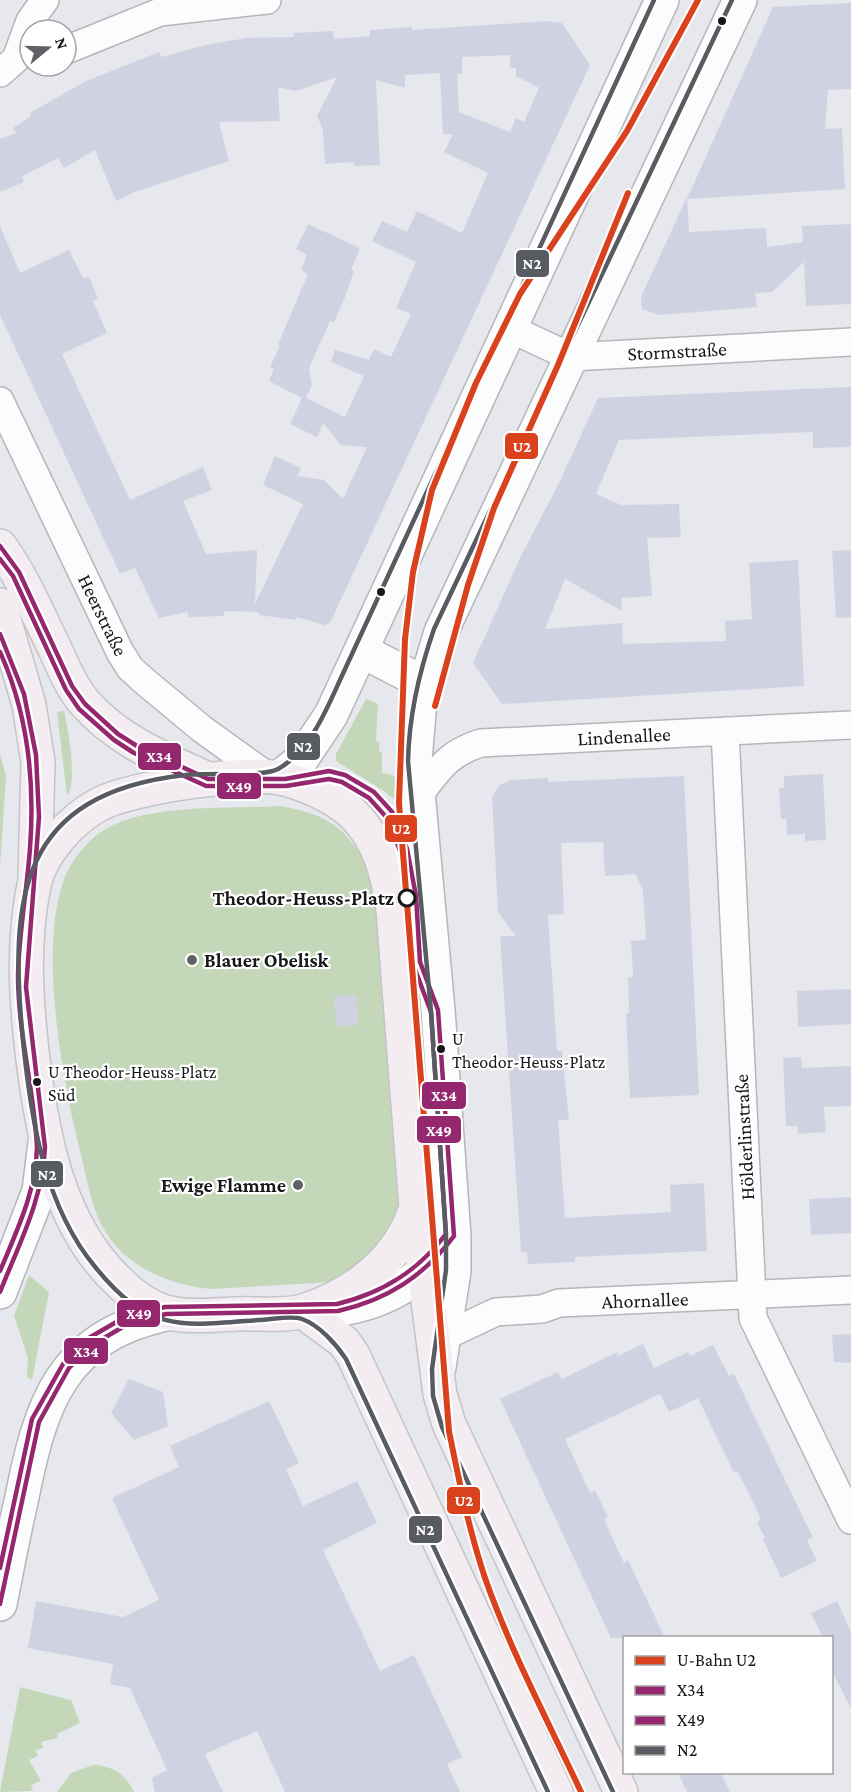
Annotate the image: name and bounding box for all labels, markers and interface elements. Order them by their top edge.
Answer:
unlabelled marker [716,15,728,27]
north arrow [18,18,78,78]
text: N [52,35,72,51]
line badge: N2 [515,249,550,278]
text: N2 [522,255,542,272]
street label: Stormstraße [627,337,727,365]
line badge: U2 [504,432,539,460]
text: U2 [512,438,532,455]
street label: Heerstraße [74,571,132,660]
unlabelled marker [375,586,387,598]
street label: Lindenallee [577,723,671,749]
line badge: N2 [286,732,321,761]
text: N2 [293,738,313,755]
line badge: X34 [137,742,182,771]
text: X34 [146,748,172,765]
line badge: X49 [216,772,262,800]
text: X49 [226,778,252,795]
line badge: U2 [384,814,418,843]
text: U2 [391,820,411,837]
place label: Theodor-Heuss-Platz [213,887,394,909]
marker: Theodor-Heuss-Platz [398,889,416,907]
place label: Blauer Obelisk [204,949,330,971]
marker: Blauer Obelisk [185,953,199,967]
place label: U Theodor-Heuss-Platz [452,1029,606,1072]
marker: U Theodor-Heuss-Platz [435,1043,447,1055]
place label: U Theodor-Heuss-Platz Süd [48,1062,217,1105]
street label: Hölderlinstraße [730,1073,758,1201]
marker: U Theodor-Heuss-Platz Süd [31,1076,43,1088]
line badge: X34 [421,1081,467,1110]
text: X34 [431,1087,457,1104]
line badge: X49 [416,1115,462,1144]
text: X49 [426,1122,452,1139]
line badge: N2 [30,1160,64,1188]
text: N2 [37,1166,57,1183]
place label: Ewige Flamme [161,1174,286,1196]
marker: Ewige Flamme [291,1178,305,1192]
street label: Ahornallee [601,1287,689,1313]
line badge: X49 [116,1299,161,1328]
text: X49 [126,1305,152,1322]
line badge: X34 [63,1337,109,1365]
text: X34 [73,1343,99,1360]
line badge: U2 [446,1486,481,1515]
text: U2 [454,1492,474,1509]
line badge: N2 [408,1515,443,1544]
text: N2 [415,1521,435,1538]
legend [623,1636,833,1774]
text: U-Bahn U2 [677,1650,756,1670]
text: X34 [677,1680,705,1700]
text: X49 [677,1710,705,1730]
text: N2 [677,1740,697,1760]

